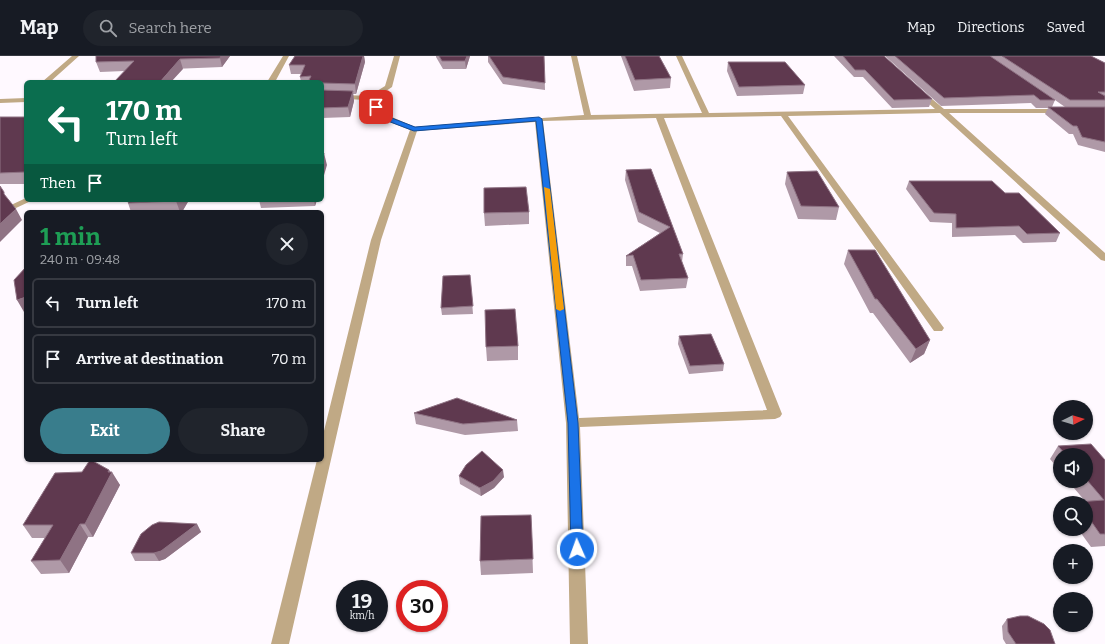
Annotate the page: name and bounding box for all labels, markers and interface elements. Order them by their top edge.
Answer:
search box [83,10,363,46]
text: Map [20,16,59,39]
icon: search [97,17,119,39]
text: Search here [129,19,212,37]
text: Map [907,19,935,36]
text: Directions [957,19,1025,36]
text: Saved [1047,19,1085,36]
pin [359,90,393,124]
text: 170 m [106,94,182,127]
icon: left [40,96,92,148]
icon: arrive [365,96,387,118]
text: Turn left [106,128,178,150]
icon: arrive [84,172,106,194]
text: Then [40,174,76,192]
text: 1 min [40,223,101,251]
button: close [266,223,308,265]
text: 240 m · 09:48 [40,252,120,267]
icon: left [42,292,64,314]
text: Turn left [76,294,138,312]
text: 170 m [266,294,306,312]
icon: arrive [42,348,64,370]
text: Arrive at destination [76,350,223,368]
text: 70 m [272,350,306,368]
north arrow [1053,400,1093,440]
map controls [1053,400,1093,632]
button: Exit [40,408,170,454]
button: Share [178,408,308,454]
button: sound [1053,448,1093,488]
button: search [1053,496,1093,536]
position arrow [556,528,598,570]
button: + [1053,544,1093,584]
speed limit sign: 30 [396,580,448,632]
text: 19 [352,589,372,613]
button: − [1053,592,1093,632]
text: km/h [350,610,374,622]

